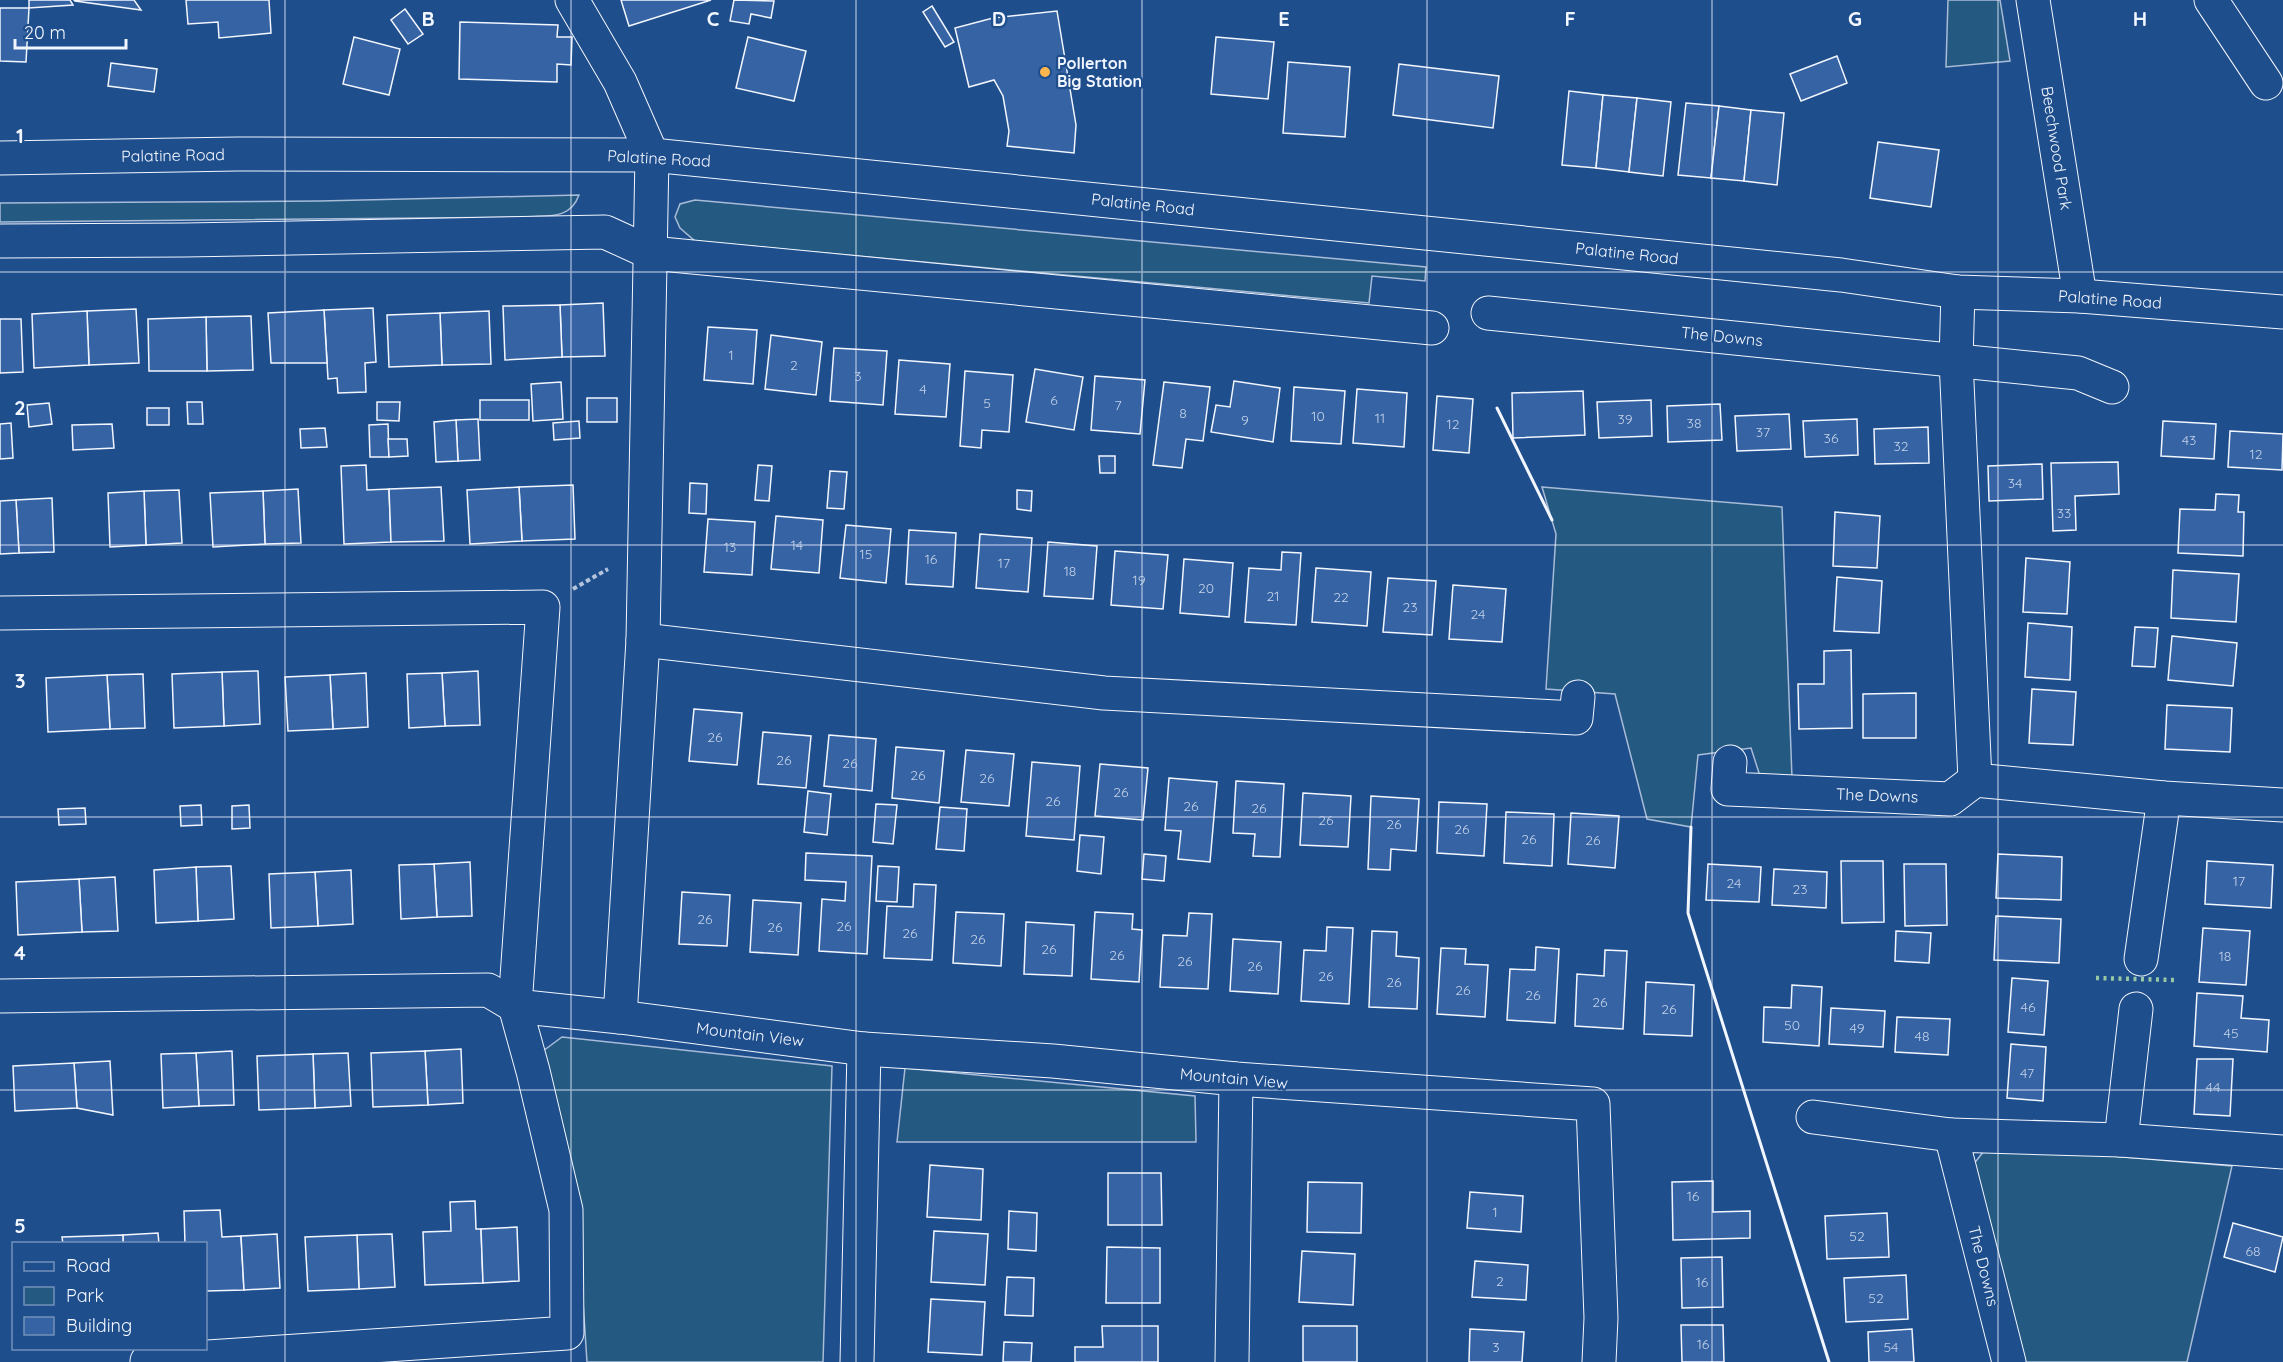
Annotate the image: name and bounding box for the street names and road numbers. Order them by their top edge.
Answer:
street label: Beechwood Park [2037,85,2077,211]
street label: Palatine Road [121,144,225,166]
street label: Palatine Road [607,145,711,171]
street label: Palatine Road [1090,189,1196,219]
street label: Palatine Road [1574,238,1680,268]
street label: Palatine Road [2058,285,2162,313]
street label: The Downs [1680,322,1764,350]
street label: The Downs [1836,784,1918,806]
street label: Mountain View [695,1017,805,1051]
street label: Mountain View [1179,1063,1289,1093]
street label: The Downs [1964,1224,2004,1308]

